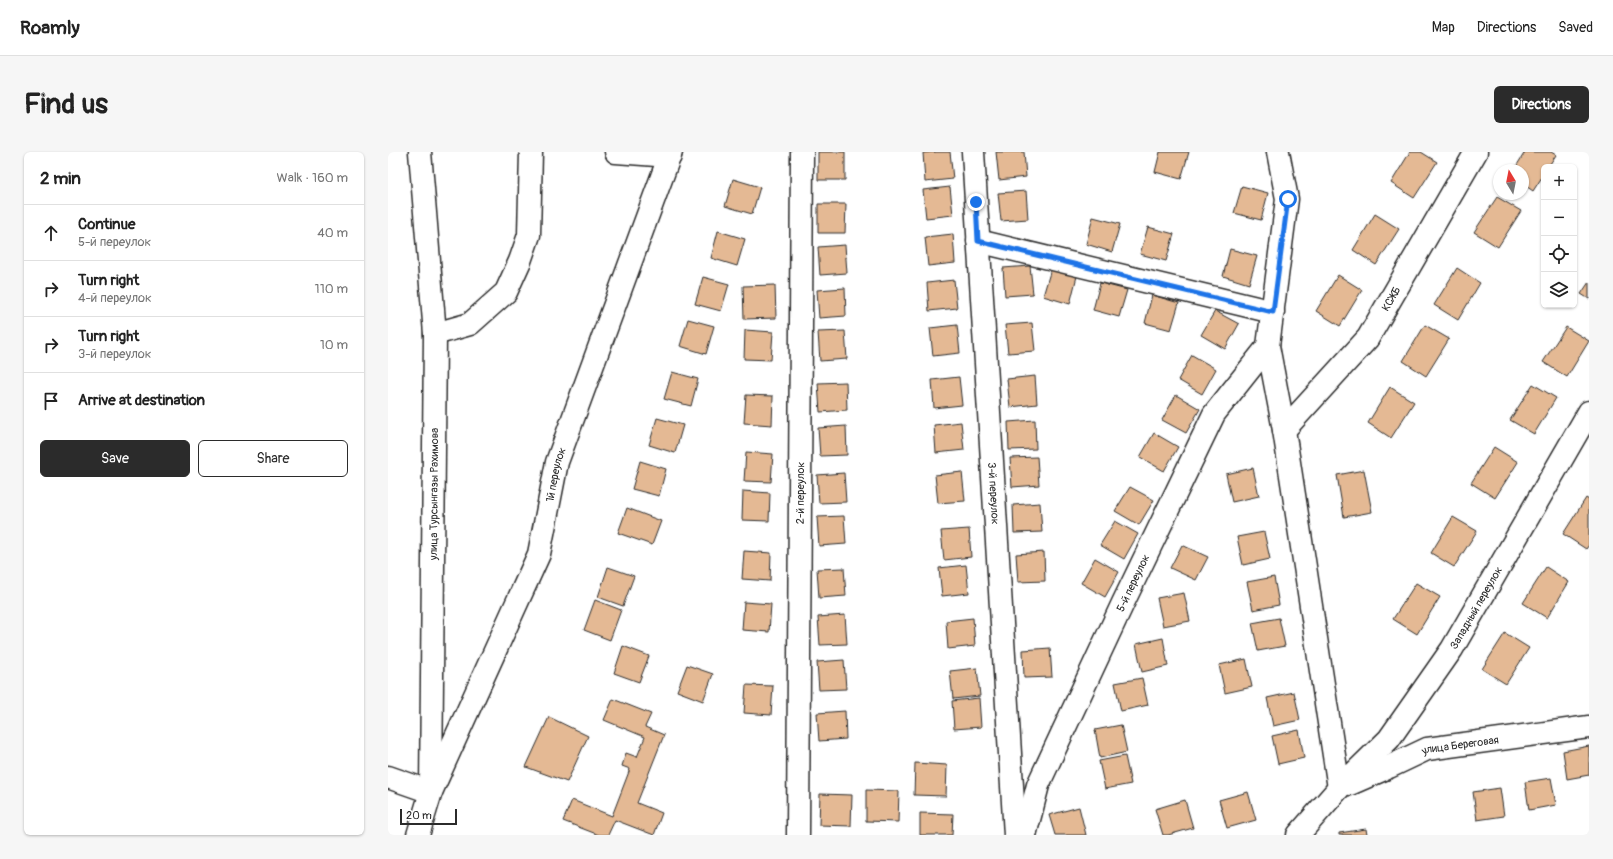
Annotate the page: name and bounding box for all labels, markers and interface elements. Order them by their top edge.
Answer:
text: Roamly [20,16,80,40]
text: Map [1432,19,1455,36]
text: Directions [1477,19,1536,36]
text: Saved [1558,19,1593,36]
button: Directions [1494,86,1589,123]
text: Find us [24,87,108,122]
north arrow [1493,164,1529,200]
map controls [1541,164,1577,308]
button: + [1541,164,1577,200]
text: 2 min [40,168,81,189]
text: Walk · 160 m [277,170,348,186]
route start [1279,190,1297,208]
route end [967,193,985,211]
button: − [1541,200,1577,236]
text: Continue [78,215,136,234]
icon: ahead [40,222,62,244]
text: 40 m [317,225,348,241]
text: 5-й переулок [78,234,151,250]
button: locate [1541,236,1577,272]
text: Turn right [78,271,139,290]
button: layers [1541,272,1577,308]
icon: right [40,278,62,300]
text: 110 m [315,281,348,297]
street label: КСЖБ [1379,284,1403,314]
text: 4-й переулок [78,290,152,306]
text: Turn right [78,327,139,346]
icon: right [40,334,62,356]
text: 10 m [320,337,348,353]
text: 3-й переулок [78,346,152,362]
icon: arrive [40,390,62,412]
text: Arrive at destination [78,391,205,410]
street label: улица Турсынгазы Рахимова [427,428,441,561]
button: Save [40,440,190,477]
button: Share [198,440,348,477]
street label: 1й переулок [543,445,569,503]
street label: 2-й переулок [794,462,807,524]
street label: 3-й переулок [985,462,1002,525]
street label: 5-й переулок [1114,552,1153,614]
street label: Западный переулок [1447,564,1505,651]
street label: улица Береговая [1419,733,1500,758]
scale bar [400,807,457,826]
text: 20 m [406,809,432,822]

